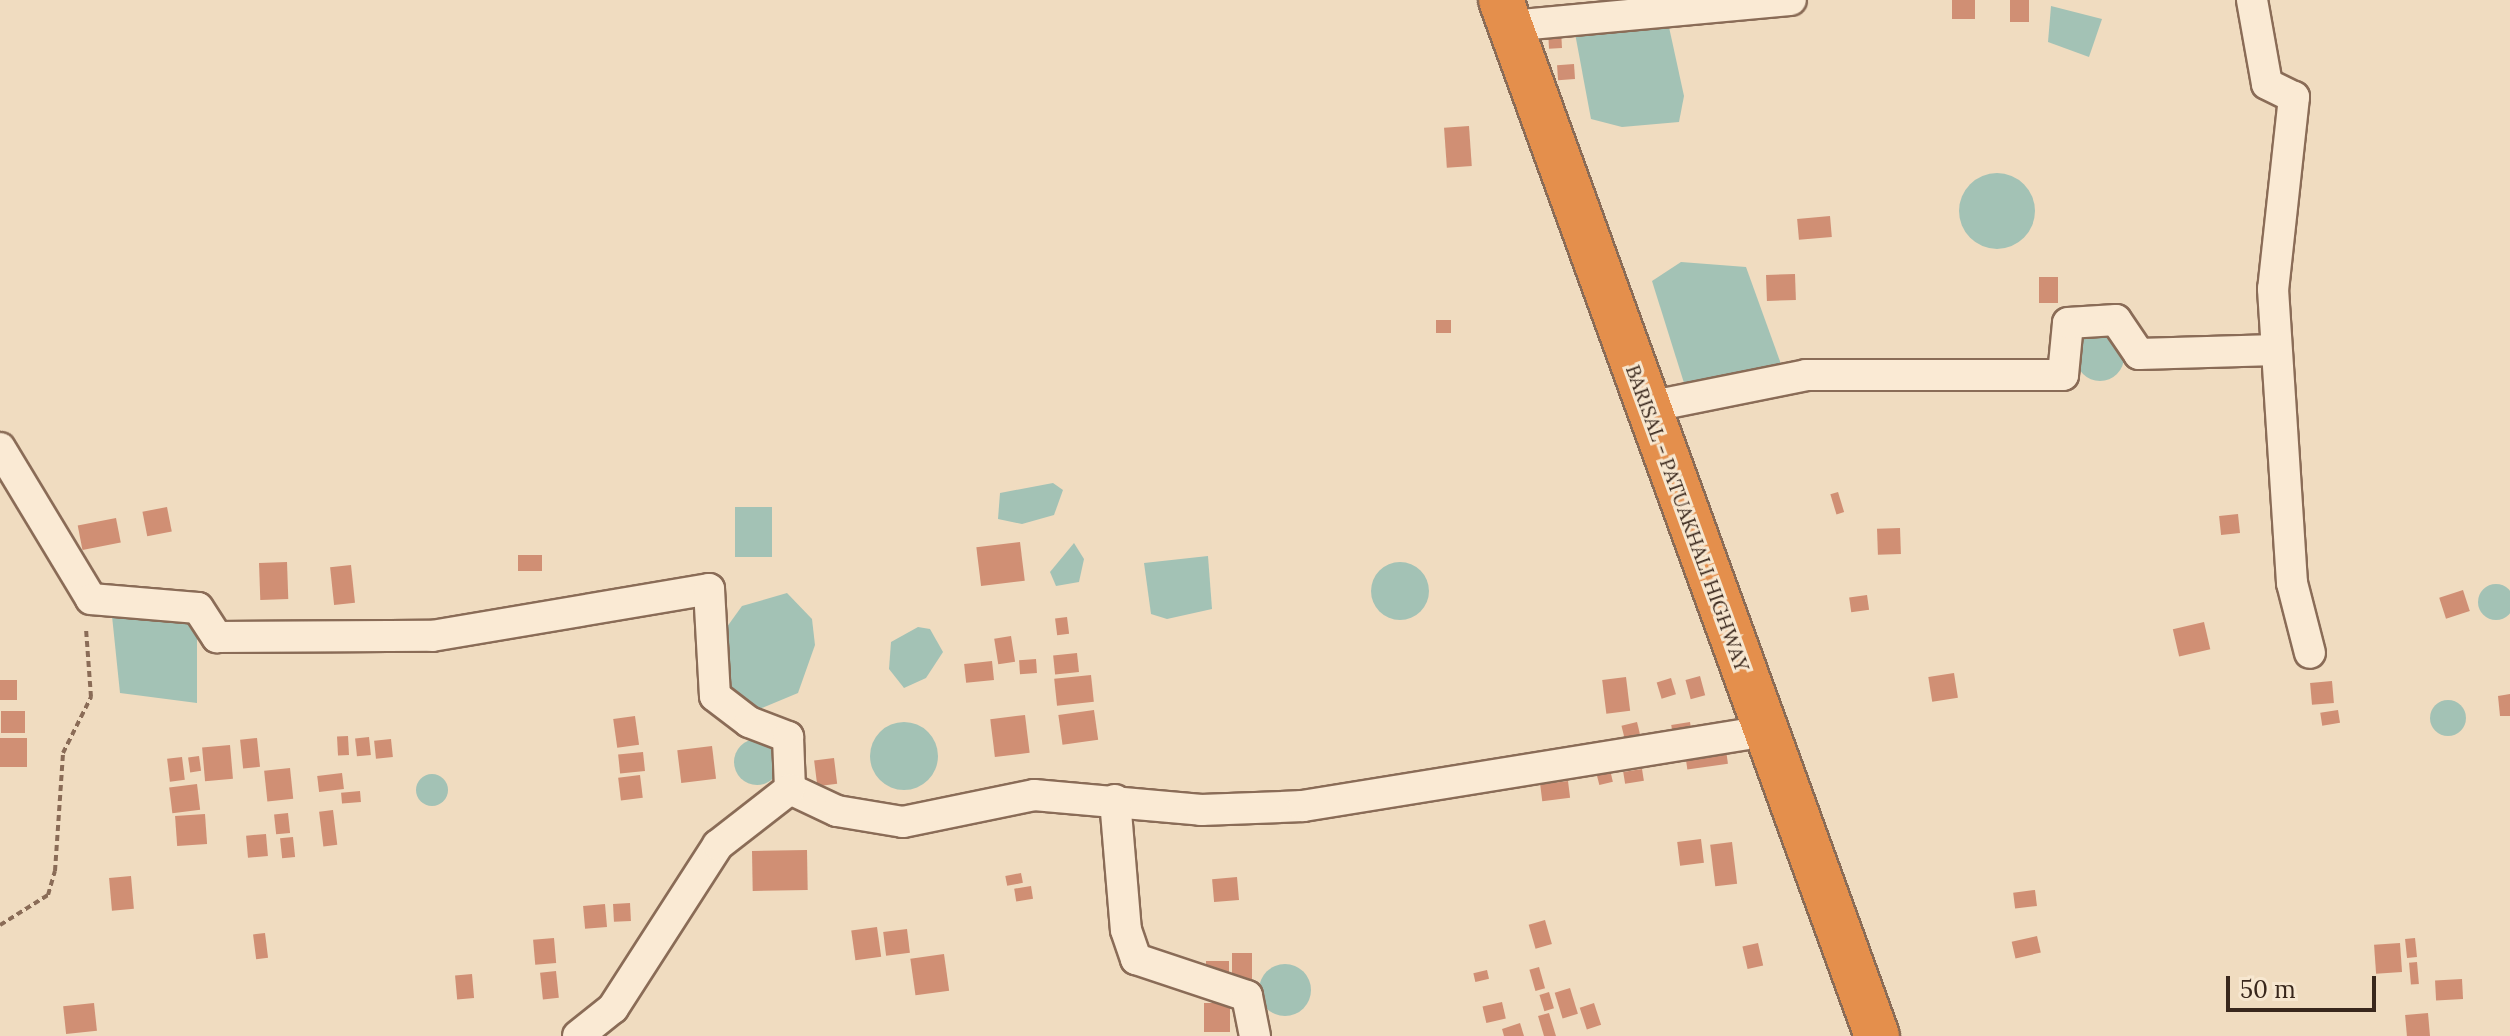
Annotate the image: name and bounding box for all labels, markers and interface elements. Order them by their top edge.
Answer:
street label: BARISAL - PATUAKHALI HIGHWAY [1621,361,1755,675]
scale bar [2230,960,2380,1010]
text: 50 m [2240,974,2296,1005]

